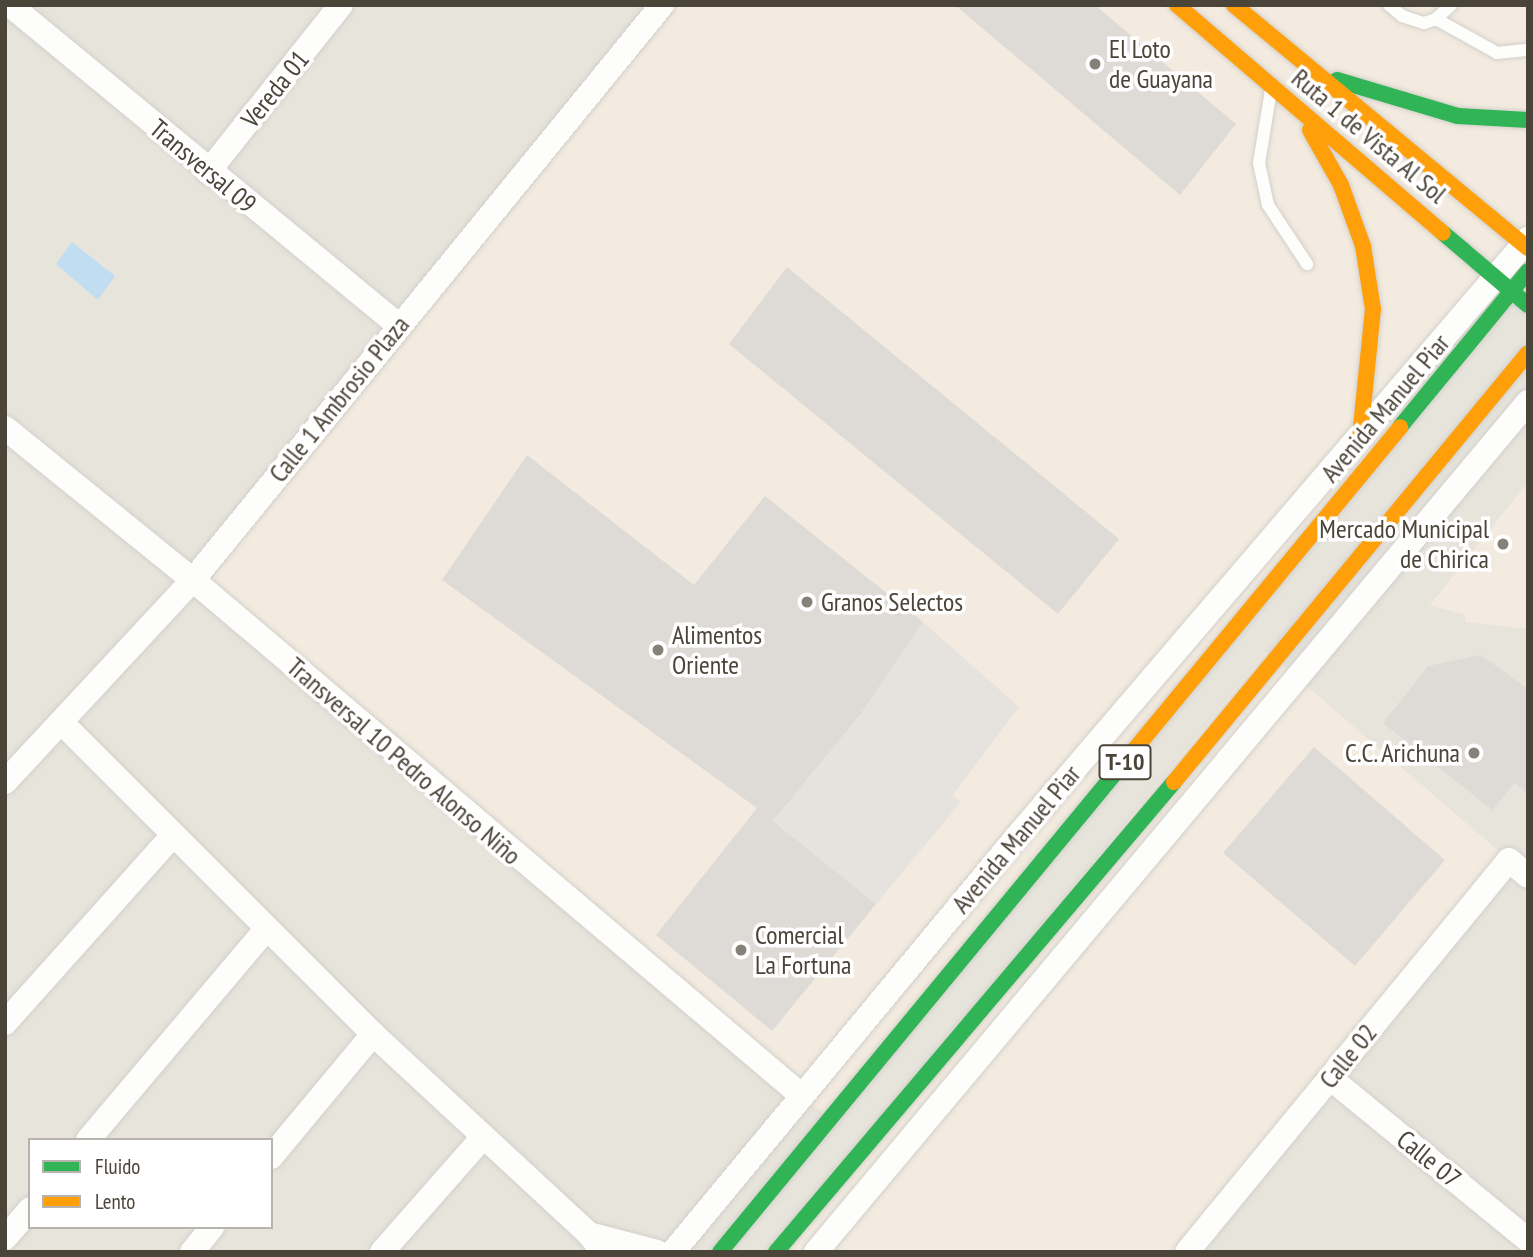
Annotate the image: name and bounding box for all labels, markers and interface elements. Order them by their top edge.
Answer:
place label: El Loto de Guayana [1109,33,1213,94]
street label: Vereda 01 [235,44,315,134]
marker: El Loto de Guayana [1087,56,1103,72]
street label: Ruta 1 de Vista Al Sol [1285,62,1453,210]
street label: Transversal 09 [143,113,263,219]
street label: Calle 1 Ambrosio Plaza [262,309,416,489]
street label: Avenida Manuel Piar [1314,328,1456,488]
place label: Mercado Municipal de Chirica [1319,513,1489,574]
marker: Mercado Municipal de Chirica [1495,536,1511,552]
place label: Granos Selectos [821,586,963,618]
marker: Granos Selectos [799,594,815,610]
place label: Alimentos Oriente [672,619,762,680]
marker: Alimentos Oriente [650,642,666,658]
street label: Transversal 10 Pedro Alonso Niño [280,651,528,871]
place label: C.C. Arichuna [1343,737,1460,769]
road number: T-10 [1097,742,1153,782]
marker: C.C. Arichuna [1466,745,1482,761]
street label: Avenida Manuel Piar [945,759,1087,919]
place label: Comercial La Fortuna [755,919,851,981]
marker: Comercial La Fortuna [733,942,749,958]
street label: Calle 02 [1313,1018,1383,1094]
street label: Calle 07 [1391,1124,1467,1194]
legend [28,1138,273,1229]
text: Fluido [95,1153,140,1180]
text: Lento [95,1188,135,1215]

